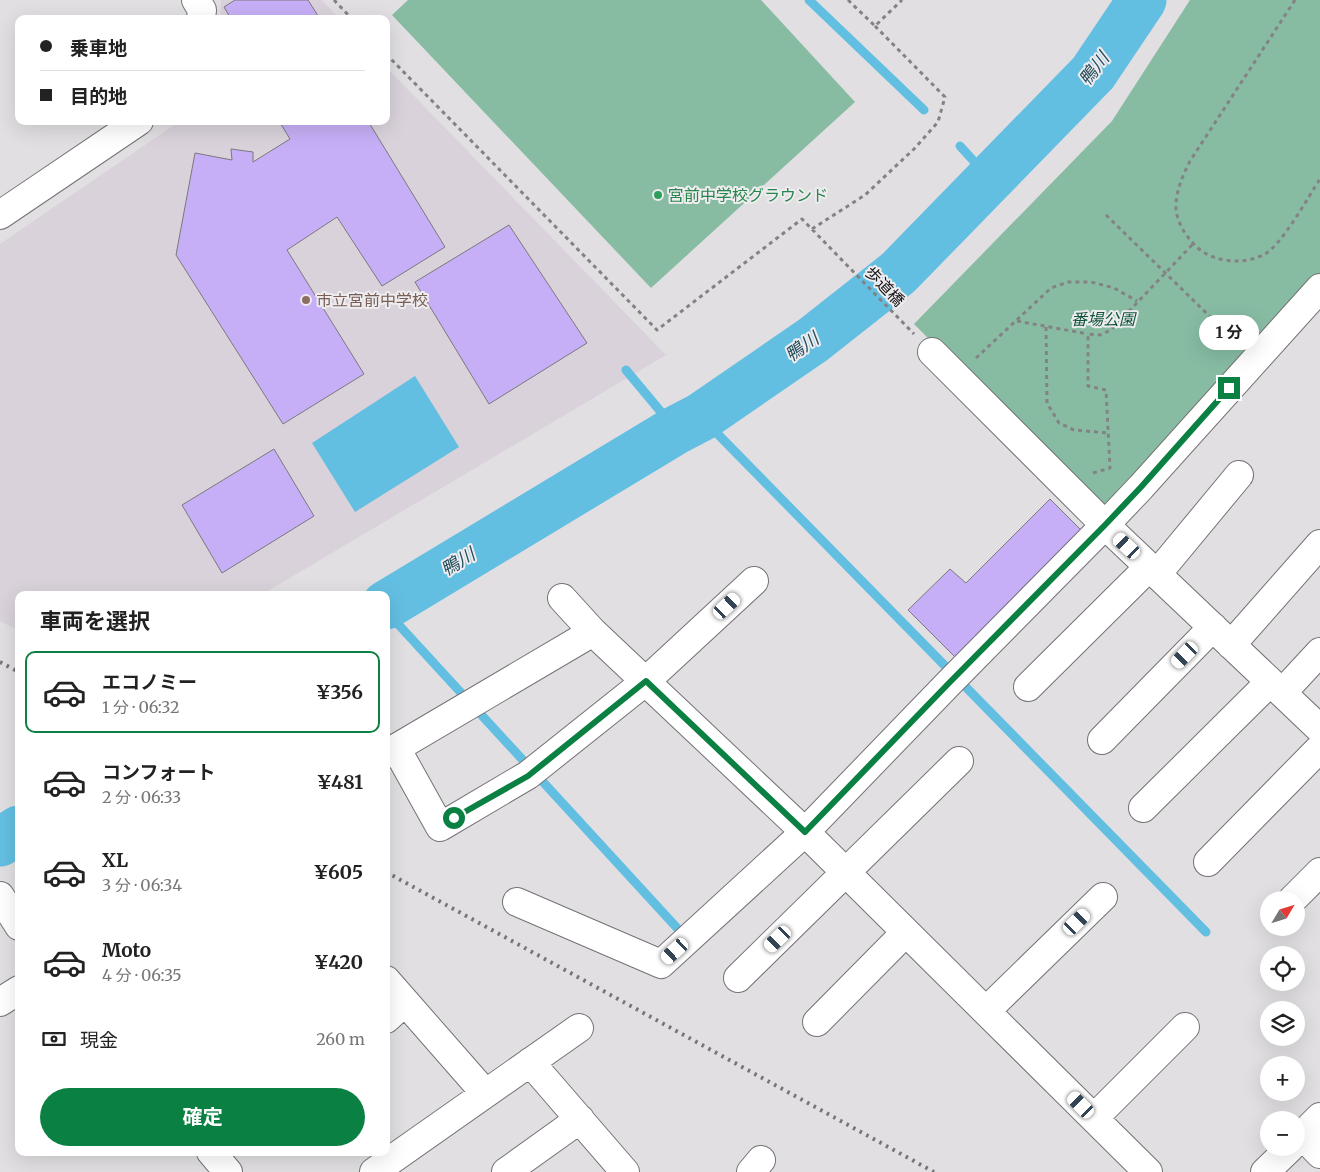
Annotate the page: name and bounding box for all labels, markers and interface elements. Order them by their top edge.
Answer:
text: 乗車地 [70,36,127,60]
water label: 鴨川 [1073,46,1115,90]
text: 目的地 [70,84,127,108]
place label: 宮前中学校グラウンド [668,185,828,205]
marker: 宮前中学校グラウンド [652,189,664,201]
street label: 歩道橋 [861,262,909,310]
place label: 市立宮前中学校 [316,290,428,310]
marker: 市立宮前中学校 [300,294,312,306]
park label: 番場公園 [1071,309,1137,329]
callout: 1 分 [1199,316,1259,350]
text: 1 分 [1215,322,1243,342]
water label: 鴨川 [780,326,825,366]
route end [1218,377,1240,399]
car [1110,530,1143,562]
water label: 鴨川 [436,541,481,581]
car [710,590,743,622]
text: 車両を選択 [40,607,150,635]
car [1169,639,1200,671]
icon: car [42,670,87,715]
text: エコノミー [102,670,197,694]
text: ¥356 [316,680,363,704]
text: 1 分 · 06:32 [102,697,179,717]
icon: car [42,760,87,805]
text: コンフォート [102,760,215,784]
text: ¥481 [317,770,363,794]
text: 2 分 · 06:33 [102,787,181,807]
route start [443,807,465,829]
text: XL [102,848,128,872]
icon: car [42,850,87,895]
text: ¥605 [314,860,363,884]
text: 3 分 · 06:34 [102,875,182,895]
north arrow [1260,891,1305,936]
map controls [1260,891,1305,1156]
car [1061,906,1093,938]
car [761,923,794,955]
car [658,935,691,967]
text: Moto [102,938,151,962]
icon: car [42,940,87,985]
button: locate [1260,946,1305,991]
text: ¥420 [314,950,363,974]
text: 4 分 · 06:35 [102,965,182,985]
button: layers [1260,1001,1305,1046]
icon: cash [40,1025,68,1053]
text: 現金 [80,1028,118,1052]
text: 260 m [316,1029,365,1049]
button: + [1260,1056,1305,1101]
button: 確定 [40,1088,365,1146]
car [1065,1089,1096,1121]
button: − [1260,1111,1305,1156]

